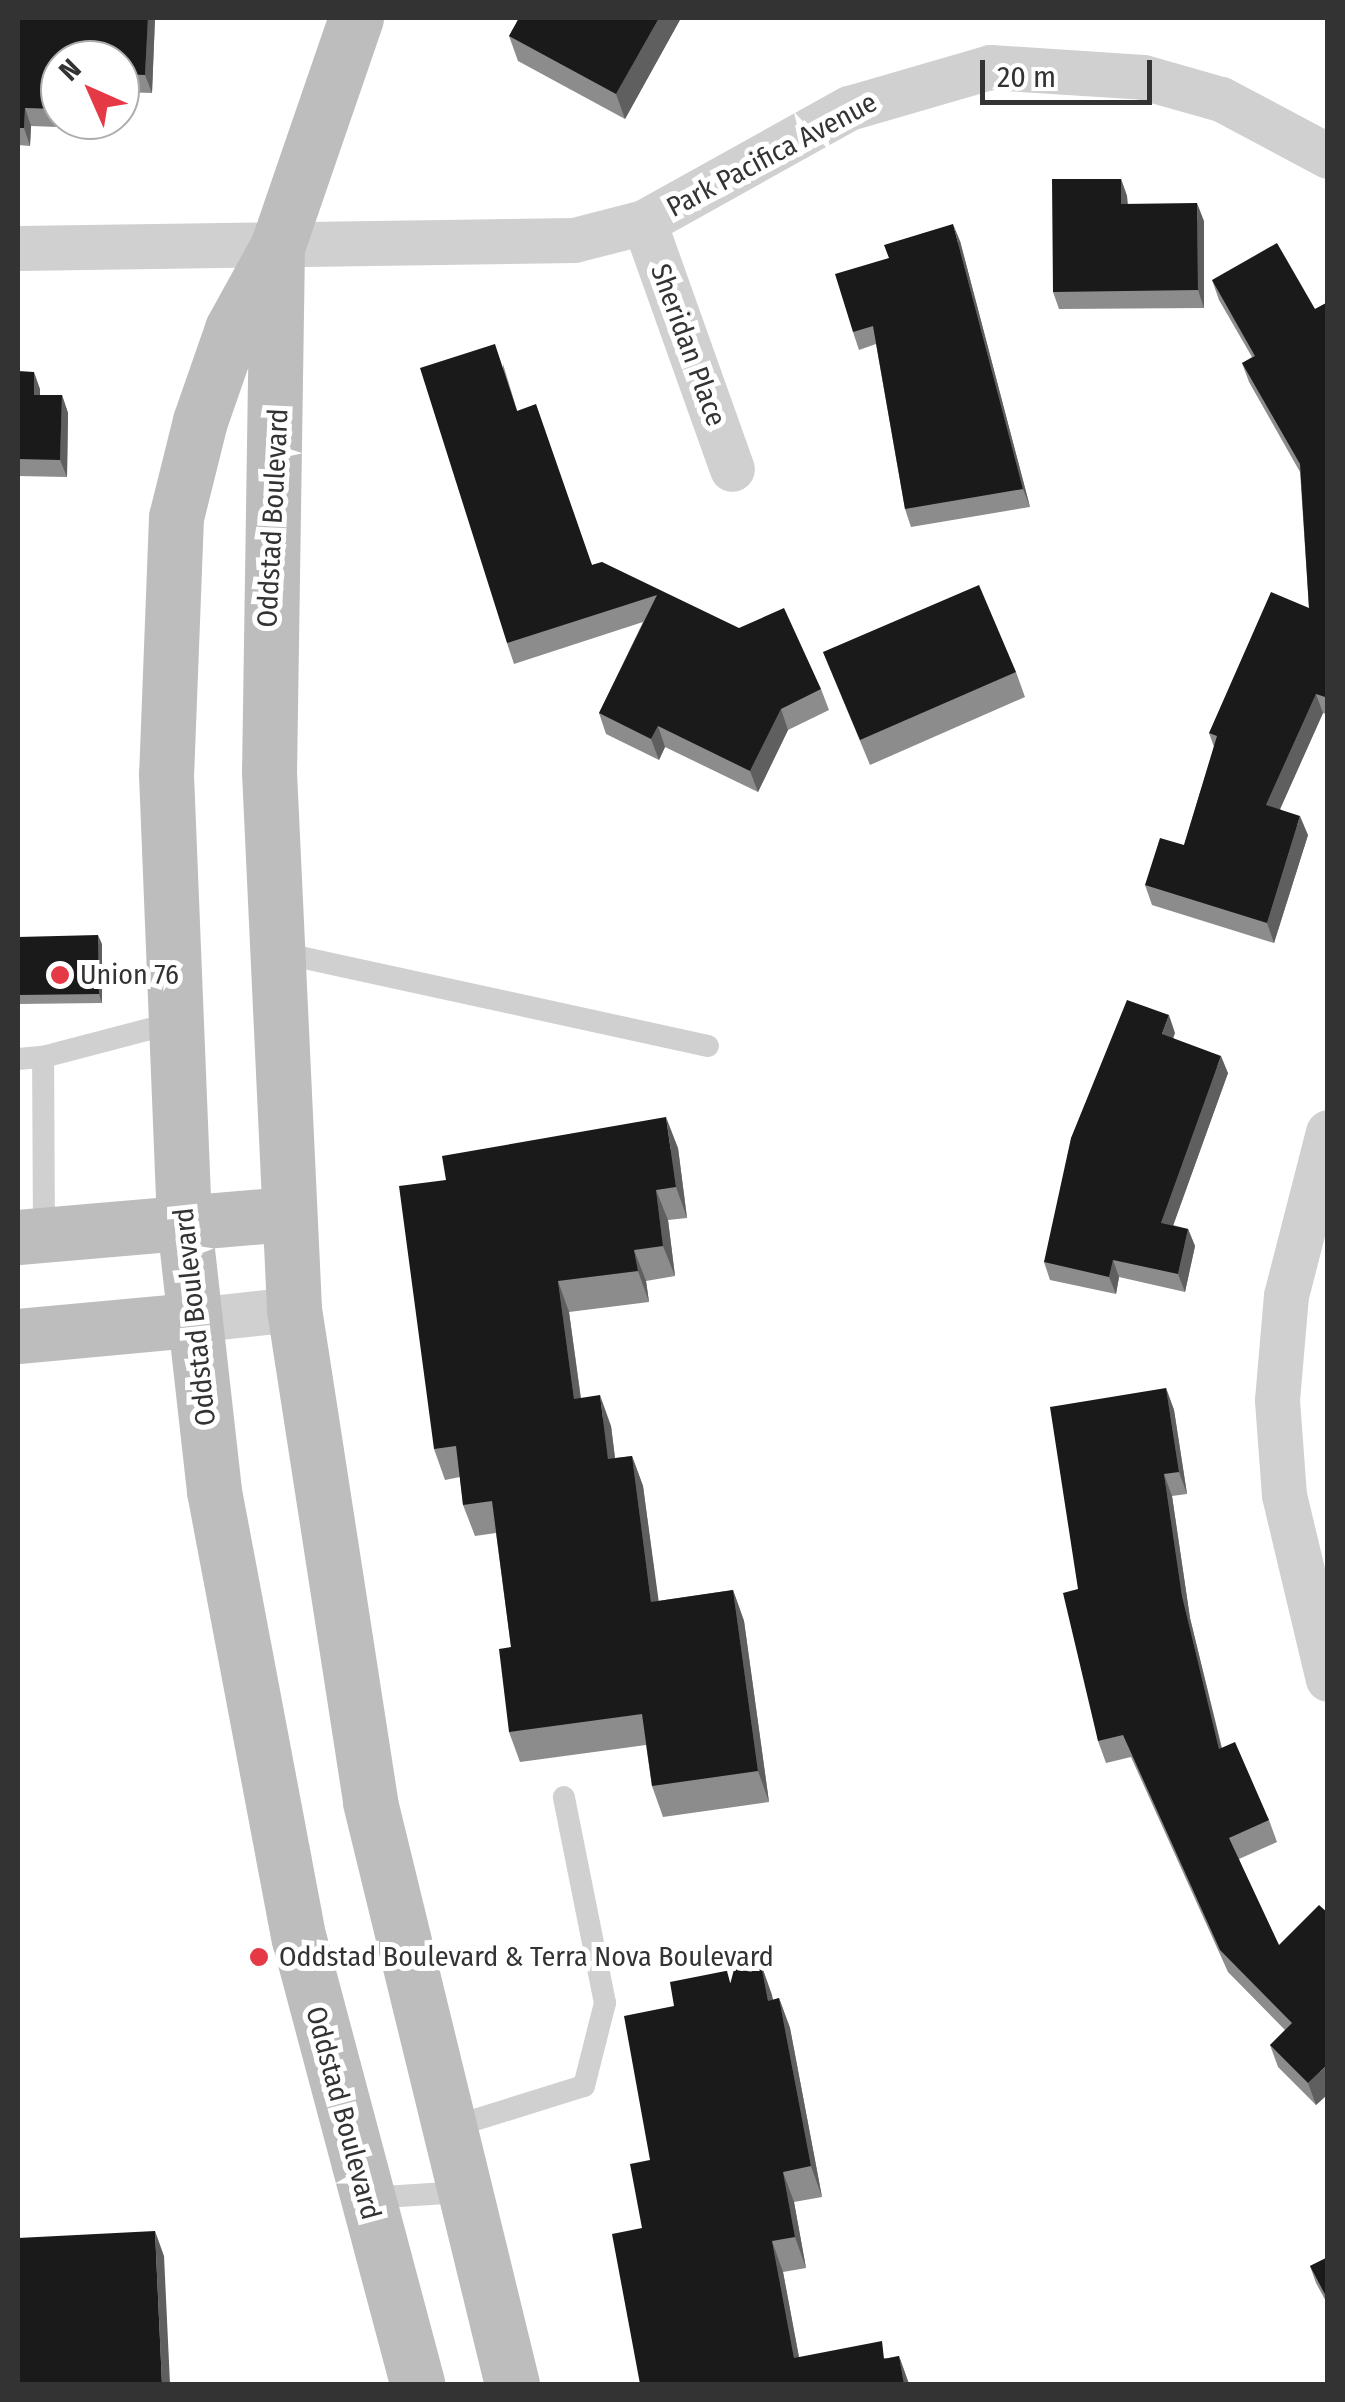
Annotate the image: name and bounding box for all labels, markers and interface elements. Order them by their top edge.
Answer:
north arrow [40,40,140,140]
scale bar [985,40,1158,102]
text: N [52,52,87,87]
text: 20 m [997,59,1056,95]
street label: Park Pacifica Avenue [661,85,883,225]
street label: Sheridan Place [643,259,733,431]
street label: Oddstad Boulevard [250,408,296,628]
place label: Union 76 [80,958,179,992]
marker: Union 76 [49,964,71,986]
street label: Oddstad Boulevard [167,1206,223,1428]
place label: Oddstad Boulevard & Terra Nova Boulevard [279,1940,774,1974]
marker: Oddstad Boulevard & Terra Nova Boulevard [248,1946,270,1968]
street label: Oddstad Boulevard [298,2003,388,2223]

